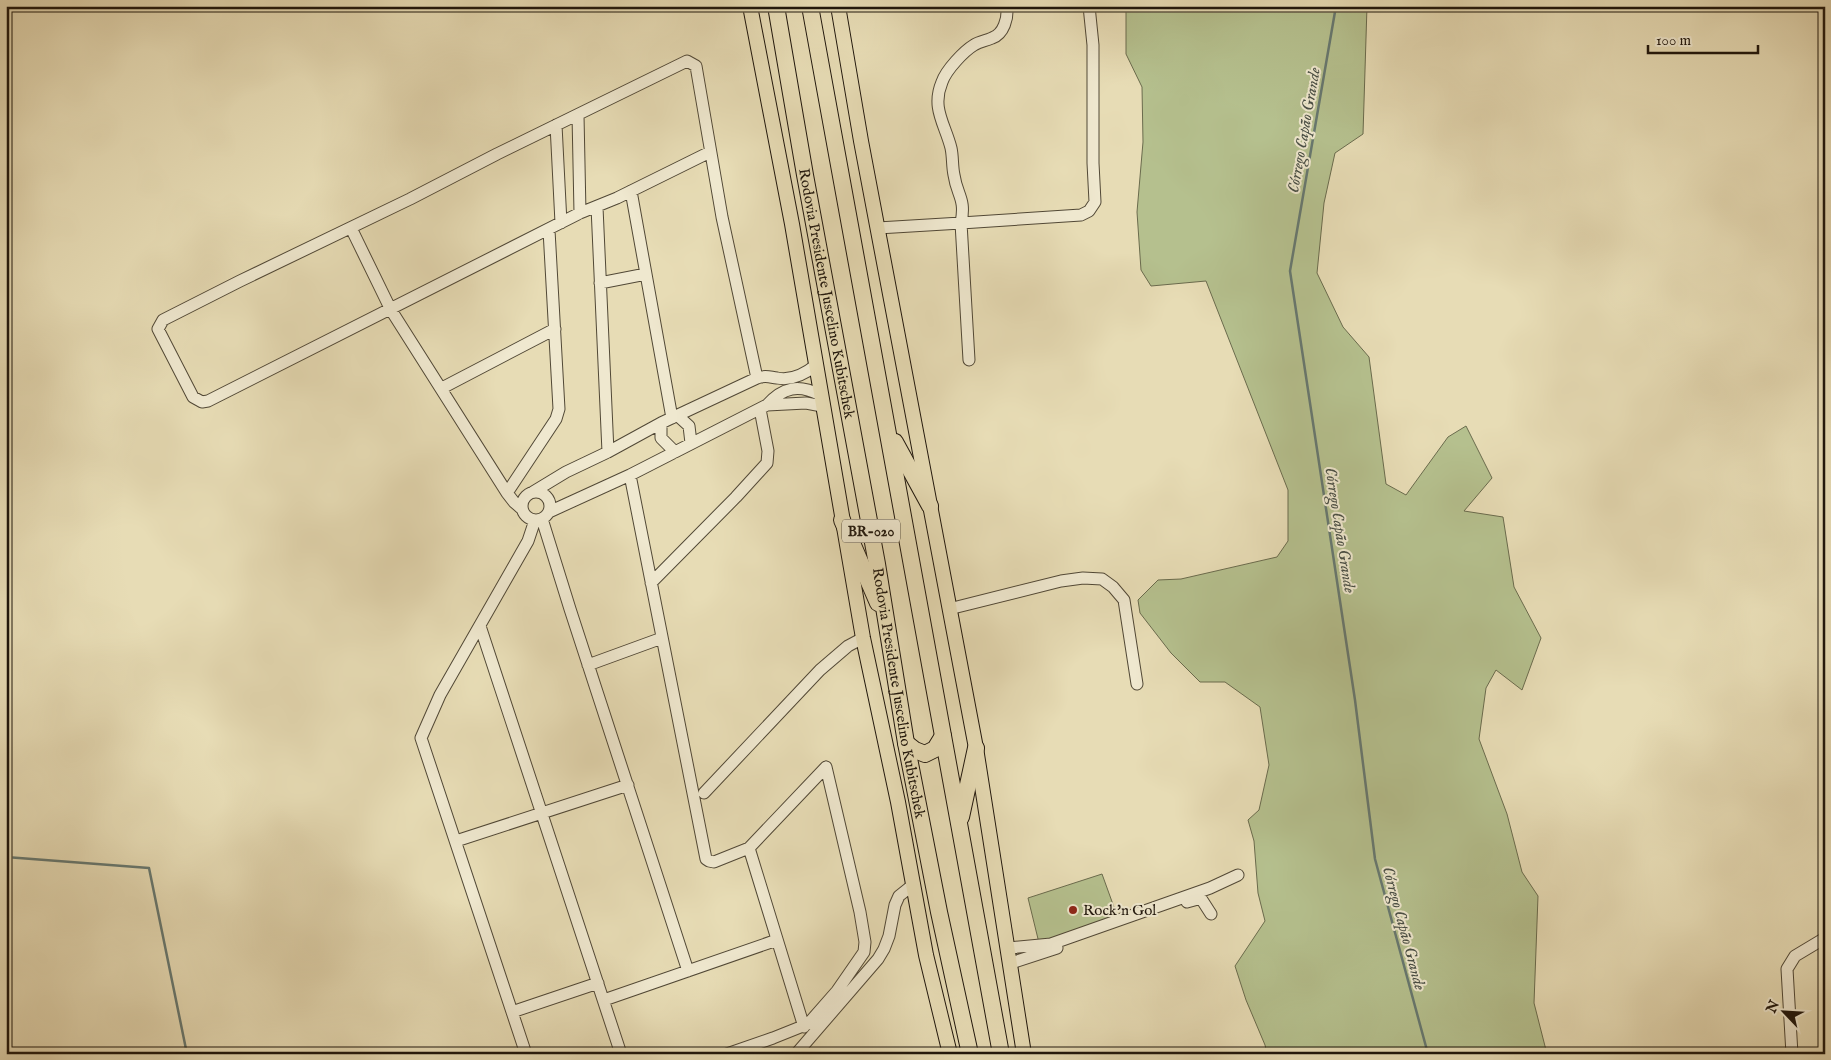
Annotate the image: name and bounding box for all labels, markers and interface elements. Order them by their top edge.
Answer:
scale bar [1648,22,1758,54]
text: 100 m [1656,31,1692,50]
water label: Córrego Capão Grande [1284,66,1326,195]
street label: Rodovia Presidente Juscelino Kubitschek [794,167,859,421]
water label: Córrego Capão Grande [1319,466,1359,595]
road number: BR-020 [842,520,900,542]
street label: Rodovia Presidente Juscelino Kubitschek [868,566,930,821]
water label: Córrego Capão Grande [1377,865,1429,993]
place label: Rock'n Gol [1083,901,1157,920]
marker: Rock'n Gol [1067,904,1079,916]
north arrow [1758,988,1808,1038]
text: N [1762,998,1784,1017]

